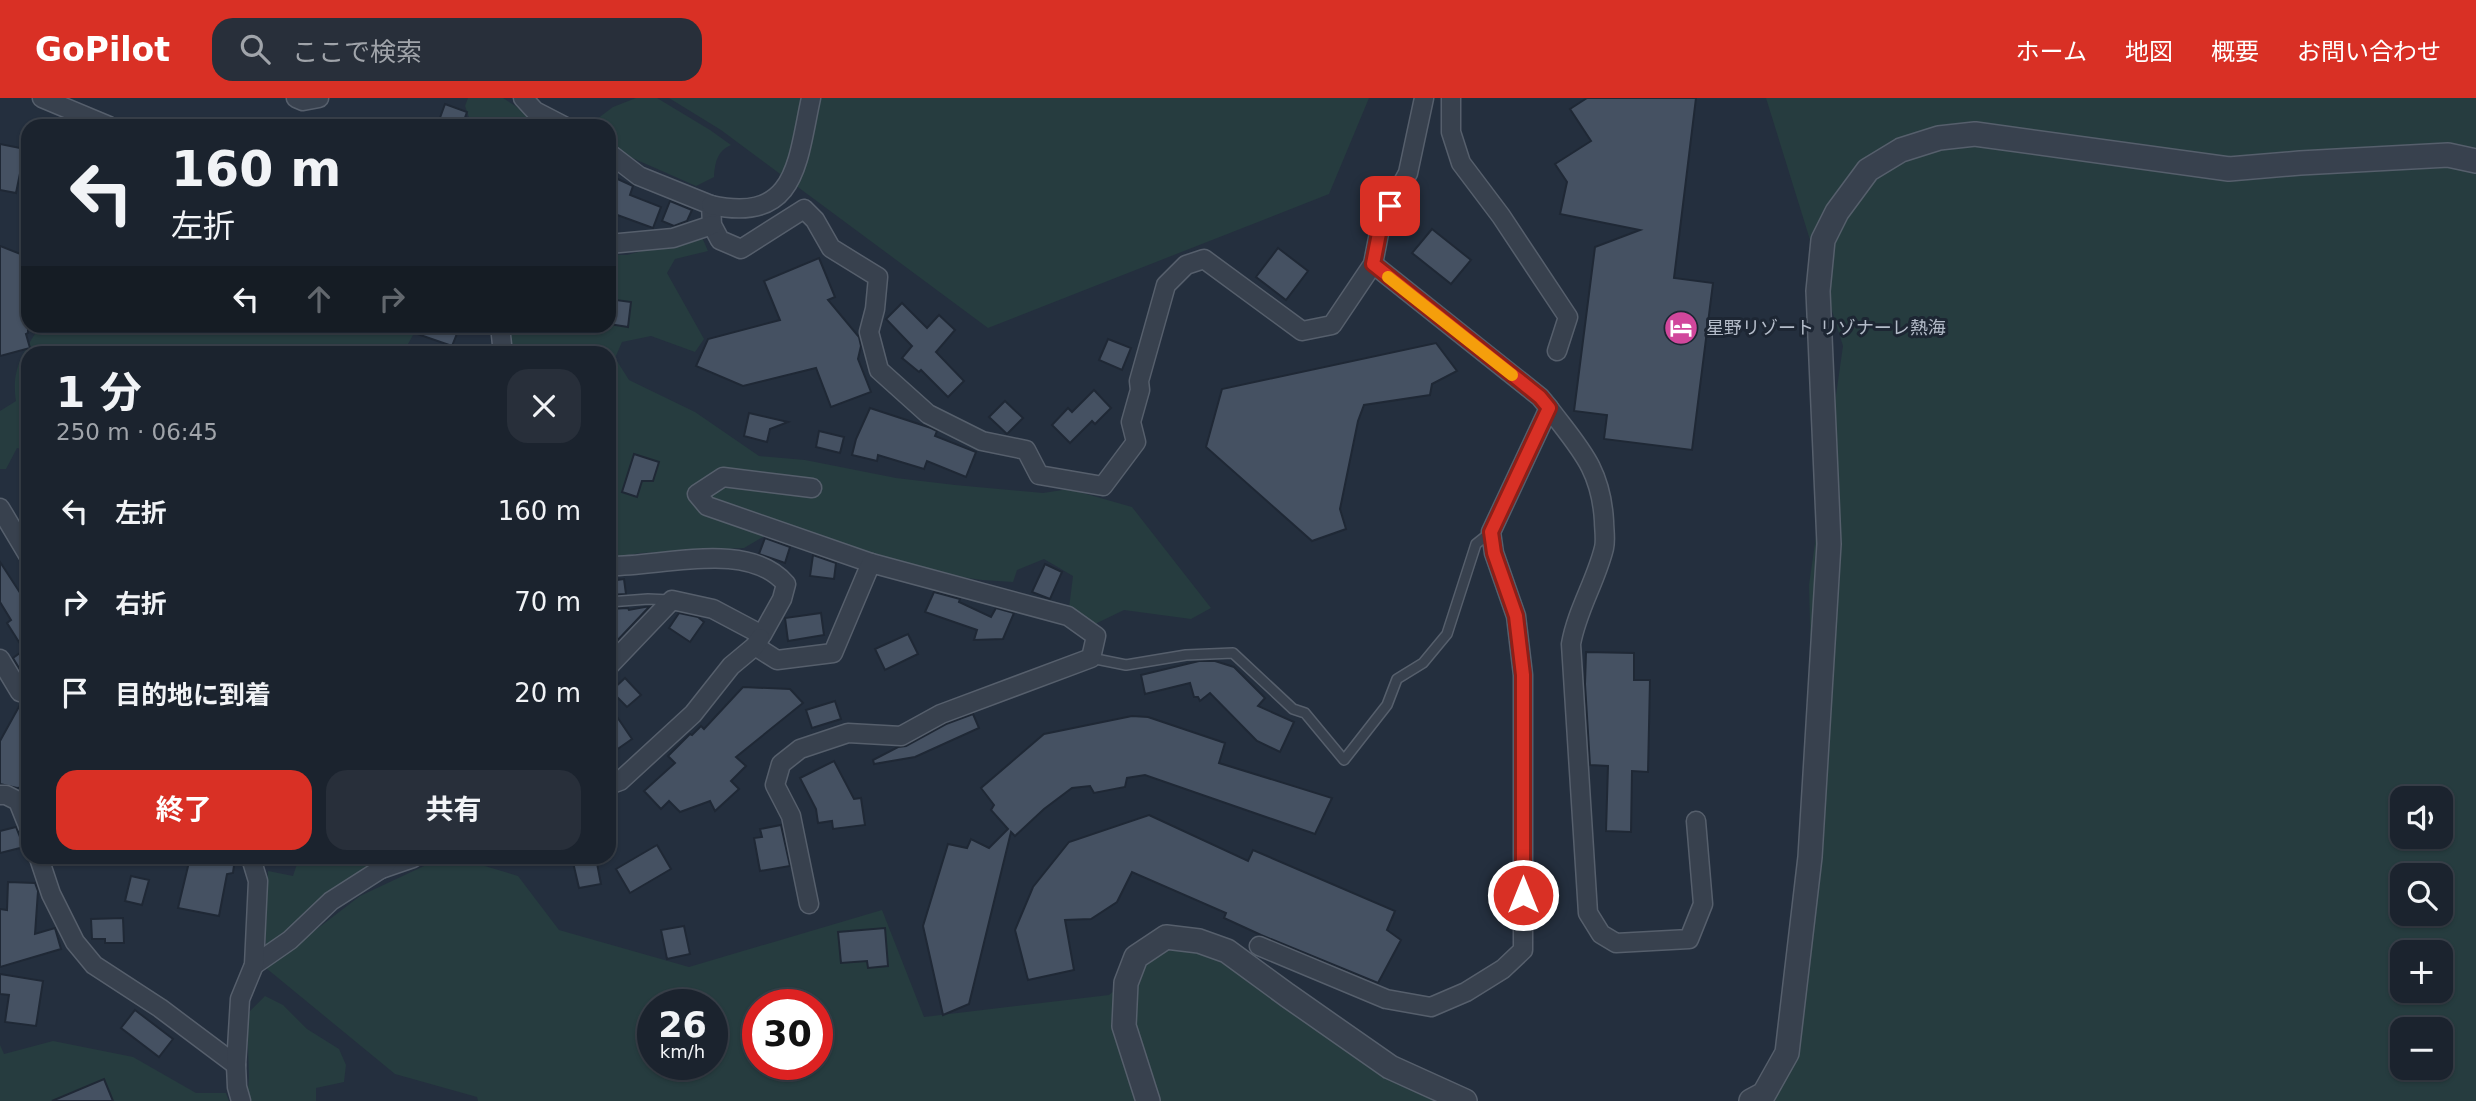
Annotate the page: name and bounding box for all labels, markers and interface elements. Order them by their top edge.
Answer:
search box [212,18,702,81]
text: GoPilot [35,30,170,69]
icon: search [236,30,274,68]
text: ここで検索 [292,37,422,67]
text: ホーム [2016,38,2087,66]
text: 地図 [2125,38,2173,66]
text: 概要 [2211,38,2259,66]
text: お問い合わせ [2297,38,2441,66]
text: 160 m [171,141,341,198]
icon: left [56,147,147,238]
pin [1360,176,1420,236]
icon: arrive [1371,187,1409,225]
text: 左折 [171,207,235,245]
icon: left [227,280,265,318]
icon: ahead [300,280,338,318]
icon: right [373,280,411,318]
hotel icon: 星野リゾート リゾナーレ熱海 [1662,309,1700,347]
place label: 星野リゾート リゾナーレ熱海 [1706,317,1946,338]
text: 1 分 [56,368,142,417]
button: close [507,369,581,443]
text: 250 m · 06:45 [56,419,218,445]
icon: left [56,492,94,530]
text: 160 m [498,496,581,526]
text: 左折 [115,498,167,528]
icon: right [56,583,94,621]
text: 70 m [514,587,581,617]
text: 右折 [115,589,167,619]
icon: arrive [56,674,94,712]
text: 20 m [514,678,581,708]
text: 目的地に到着 [115,680,271,710]
button: 終了 [56,770,312,850]
button: 共有 [326,770,581,850]
map controls [2390,786,2453,1080]
button: sound [2390,786,2453,849]
position arrow [1486,858,1560,932]
button: search [2390,863,2453,926]
button: + [2390,940,2453,1003]
speed limit sign: 30 [742,989,833,1080]
text: 26 [658,1005,707,1045]
button: − [2390,1017,2453,1080]
text: km/h [660,1041,705,1062]

